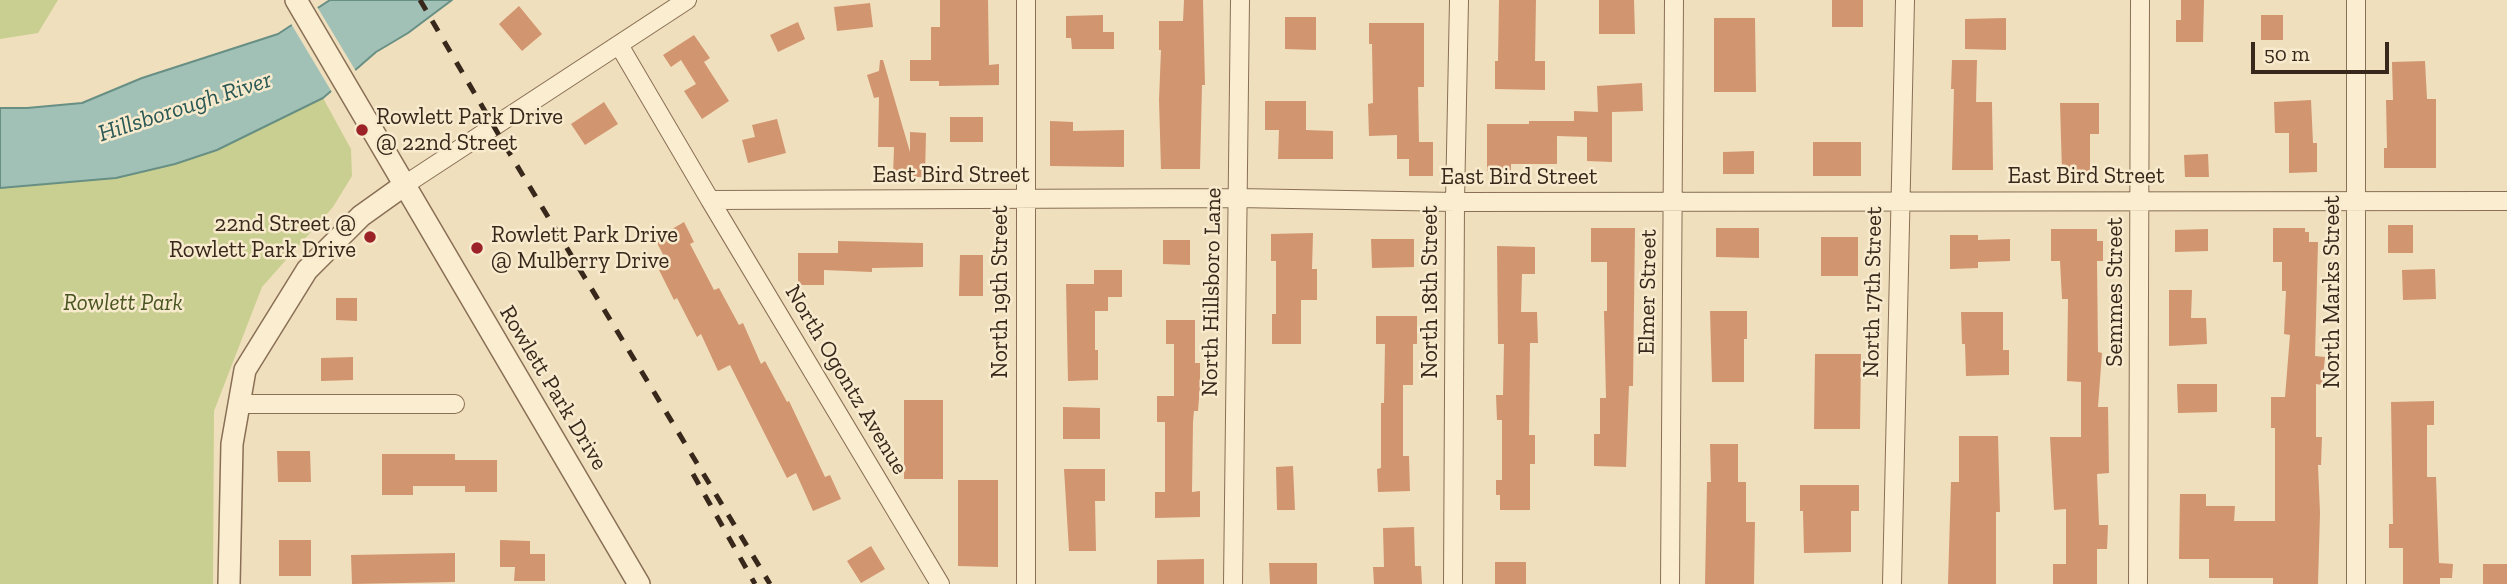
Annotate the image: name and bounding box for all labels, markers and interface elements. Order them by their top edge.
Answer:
scale bar [2255,28,2393,72]
text: 50 m [2264,41,2310,66]
water label: Hillsborough River [95,65,275,149]
place label: Rowlett Park Drive @ 22nd Street [376,103,563,157]
marker: Rowlett Park Drive @ 22nd Street [354,122,370,138]
street label: East Bird Street [873,161,1029,189]
street label: East Bird Street [2008,162,2164,190]
street label: East Bird Street [1441,163,1597,191]
street label: North Hillsboro Lane [1196,187,1228,397]
street label: North Marks Street [2318,195,2346,389]
street label: North 18th Street [1416,205,1444,379]
street label: North 19th Street [986,206,1014,378]
street label: North 17th Street [1858,206,1888,378]
place label: 22nd Street @ Rowlett Park Drive [169,210,356,264]
street label: Semmes Street [2101,217,2129,367]
place label: Rowlett Park Drive @ Mulberry Drive [491,221,678,275]
marker: 22nd Street @ Rowlett Park Drive [362,229,378,245]
street label: Elmer Street [1633,229,1663,355]
marker: Rowlett Park Drive @ Mulberry Drive [469,240,485,256]
street label: North Ogontz Avenue [778,280,914,480]
park label: Rowlett Park [63,289,183,317]
street label: Rowlett Park Drive [493,301,613,475]

